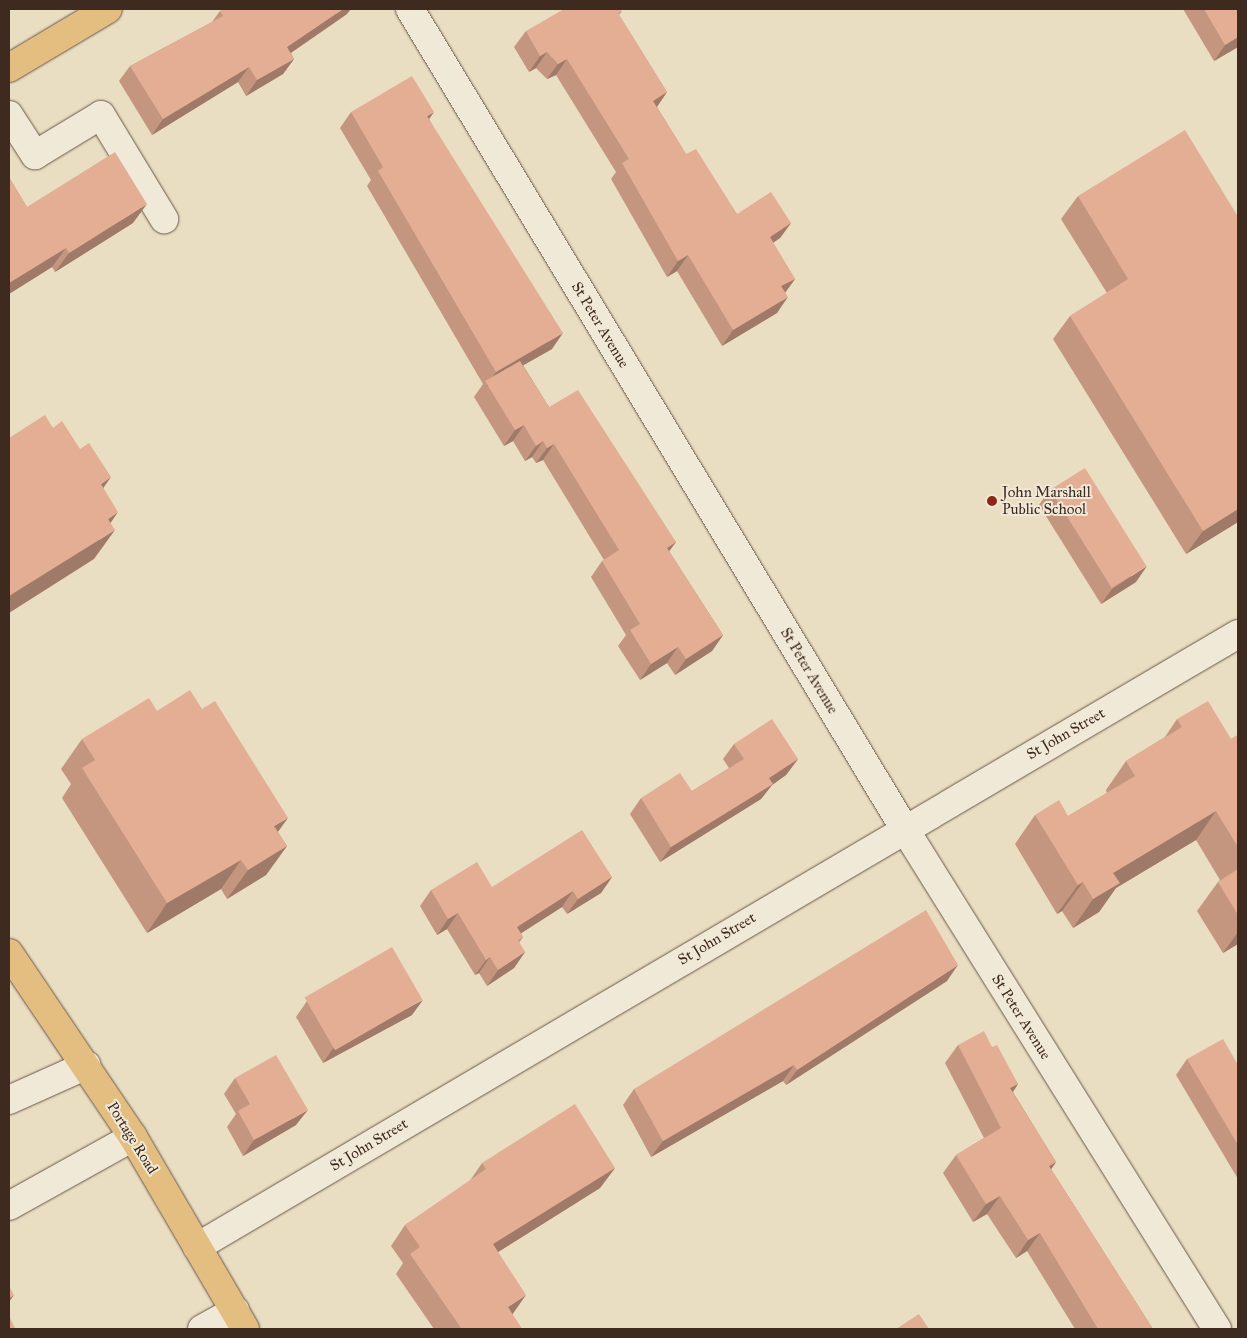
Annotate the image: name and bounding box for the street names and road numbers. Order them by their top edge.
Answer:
street label: St Peter Avenue [567,279,633,371]
street label: St Peter Avenue [776,625,842,717]
street label: St John Street [1024,704,1108,764]
street label: St John Street [675,909,759,969]
street label: St Peter Avenue [988,971,1054,1063]
street label: Portage Road [103,1099,161,1177]
street label: St John Street [327,1115,411,1175]

